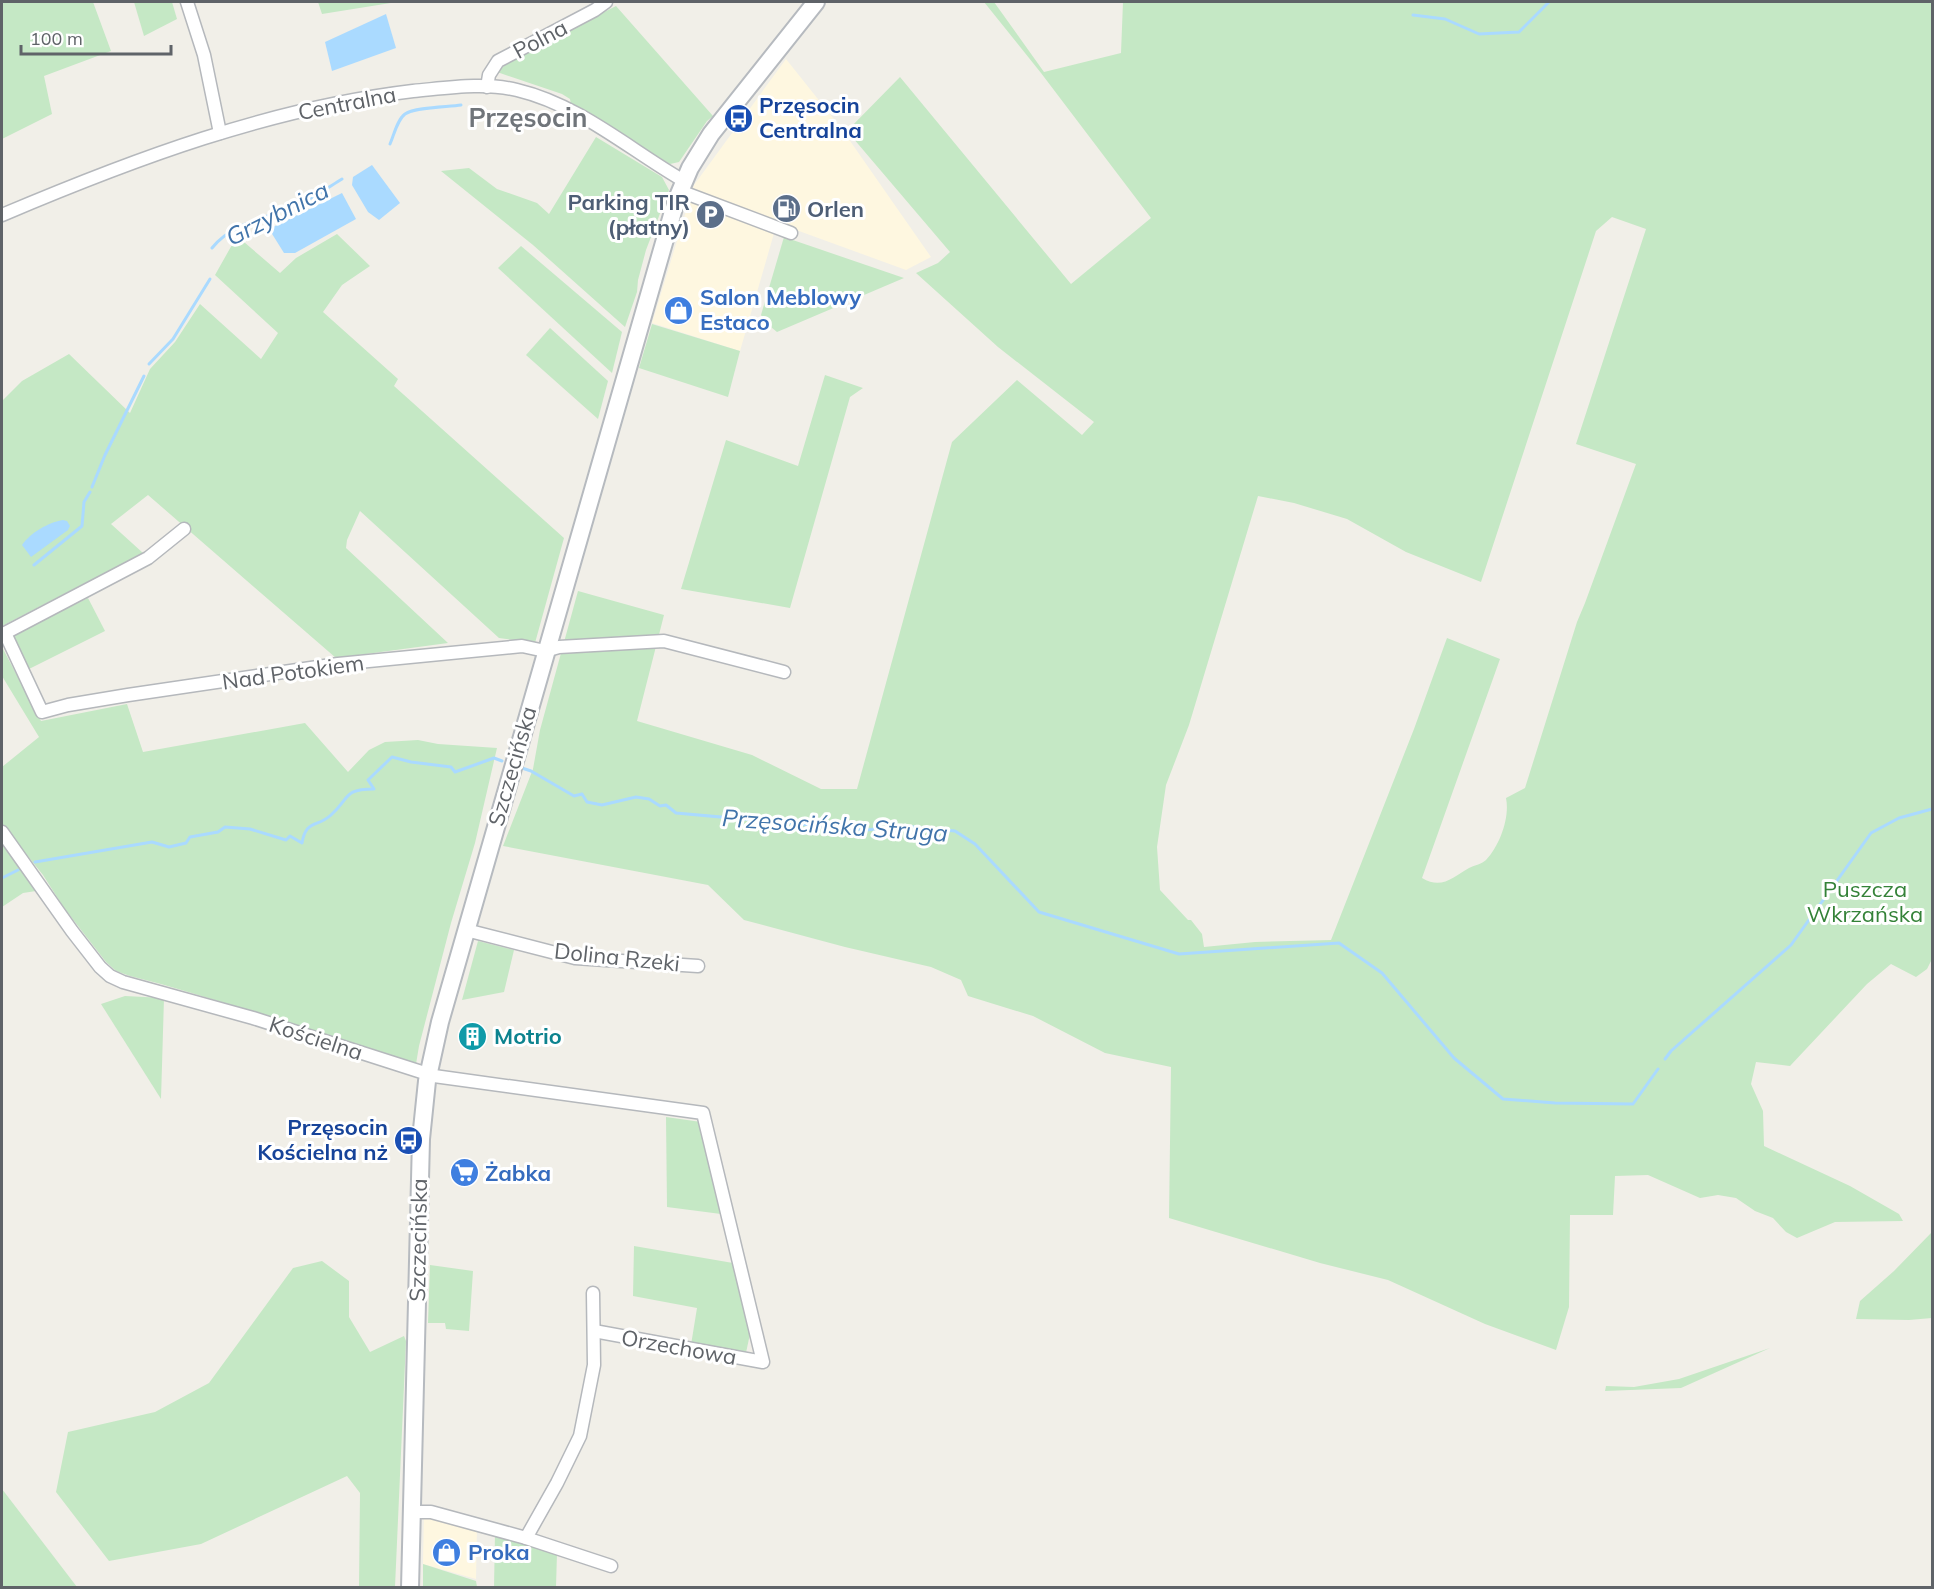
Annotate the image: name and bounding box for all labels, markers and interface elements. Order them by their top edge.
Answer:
street label: Polna [508,13,572,65]
scale bar [21,18,171,56]
text: 100 m [30,27,83,50]
street label: Centralna [296,80,398,126]
place label: Przęsocin Centralna [759,91,862,144]
district label: Przęsocin [468,101,588,134]
bus stop icon: Przęsocin Centralna [722,102,754,134]
water label: Grzybnica [220,174,334,252]
place label: Parking TIR (płatny) [567,188,690,241]
fuel station icon: Orlen [770,193,802,225]
place label: Orlen [807,195,864,223]
parking icon: Parking TIR (płatny) [695,199,727,231]
place label: Salon Meblowy Estaco [700,283,861,336]
shop icon: Salon Meblowy Estaco [663,294,695,326]
street label: Nad Potokiem [220,648,366,696]
street label: Szczecińska [482,703,542,829]
water label: Przęsocińska Struga [721,802,949,848]
park label: Puszcza Wkrzańska [1807,875,1923,928]
street label: Dolina Rzeki [553,936,681,978]
street label: Kościelna [266,1010,366,1066]
building icon: Motrio [457,1020,489,1052]
place label: Motrio [494,1022,562,1050]
place label: Przęsocin Kościelna nż [257,1113,388,1166]
bus stop icon: Przęsocin Kościelna nż [393,1124,425,1156]
supermarket icon: Żabka [448,1157,480,1189]
place label: Żabka [485,1159,551,1187]
street label: Szczecińska [403,1178,433,1302]
street label: Orzechowa [619,1323,739,1371]
shop icon: Proka [431,1536,463,1568]
place label: Proka [468,1538,530,1566]

